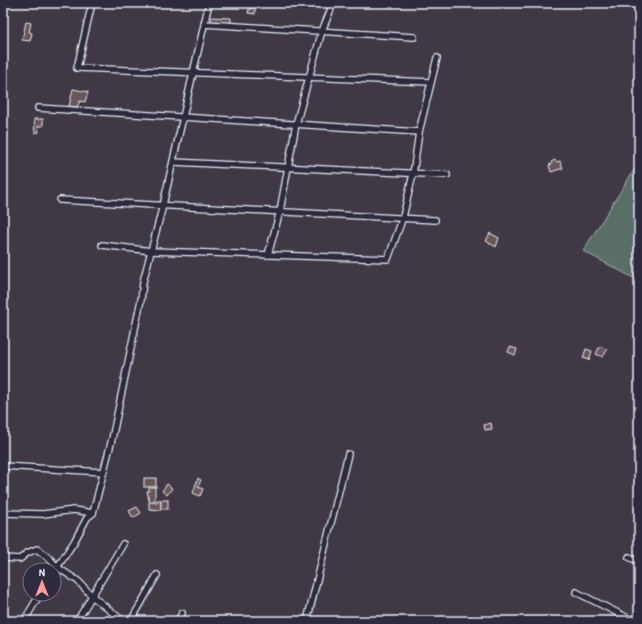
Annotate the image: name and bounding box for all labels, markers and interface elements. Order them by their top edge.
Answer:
north arrow [22,562,62,602]
text: N [39,565,45,579]

